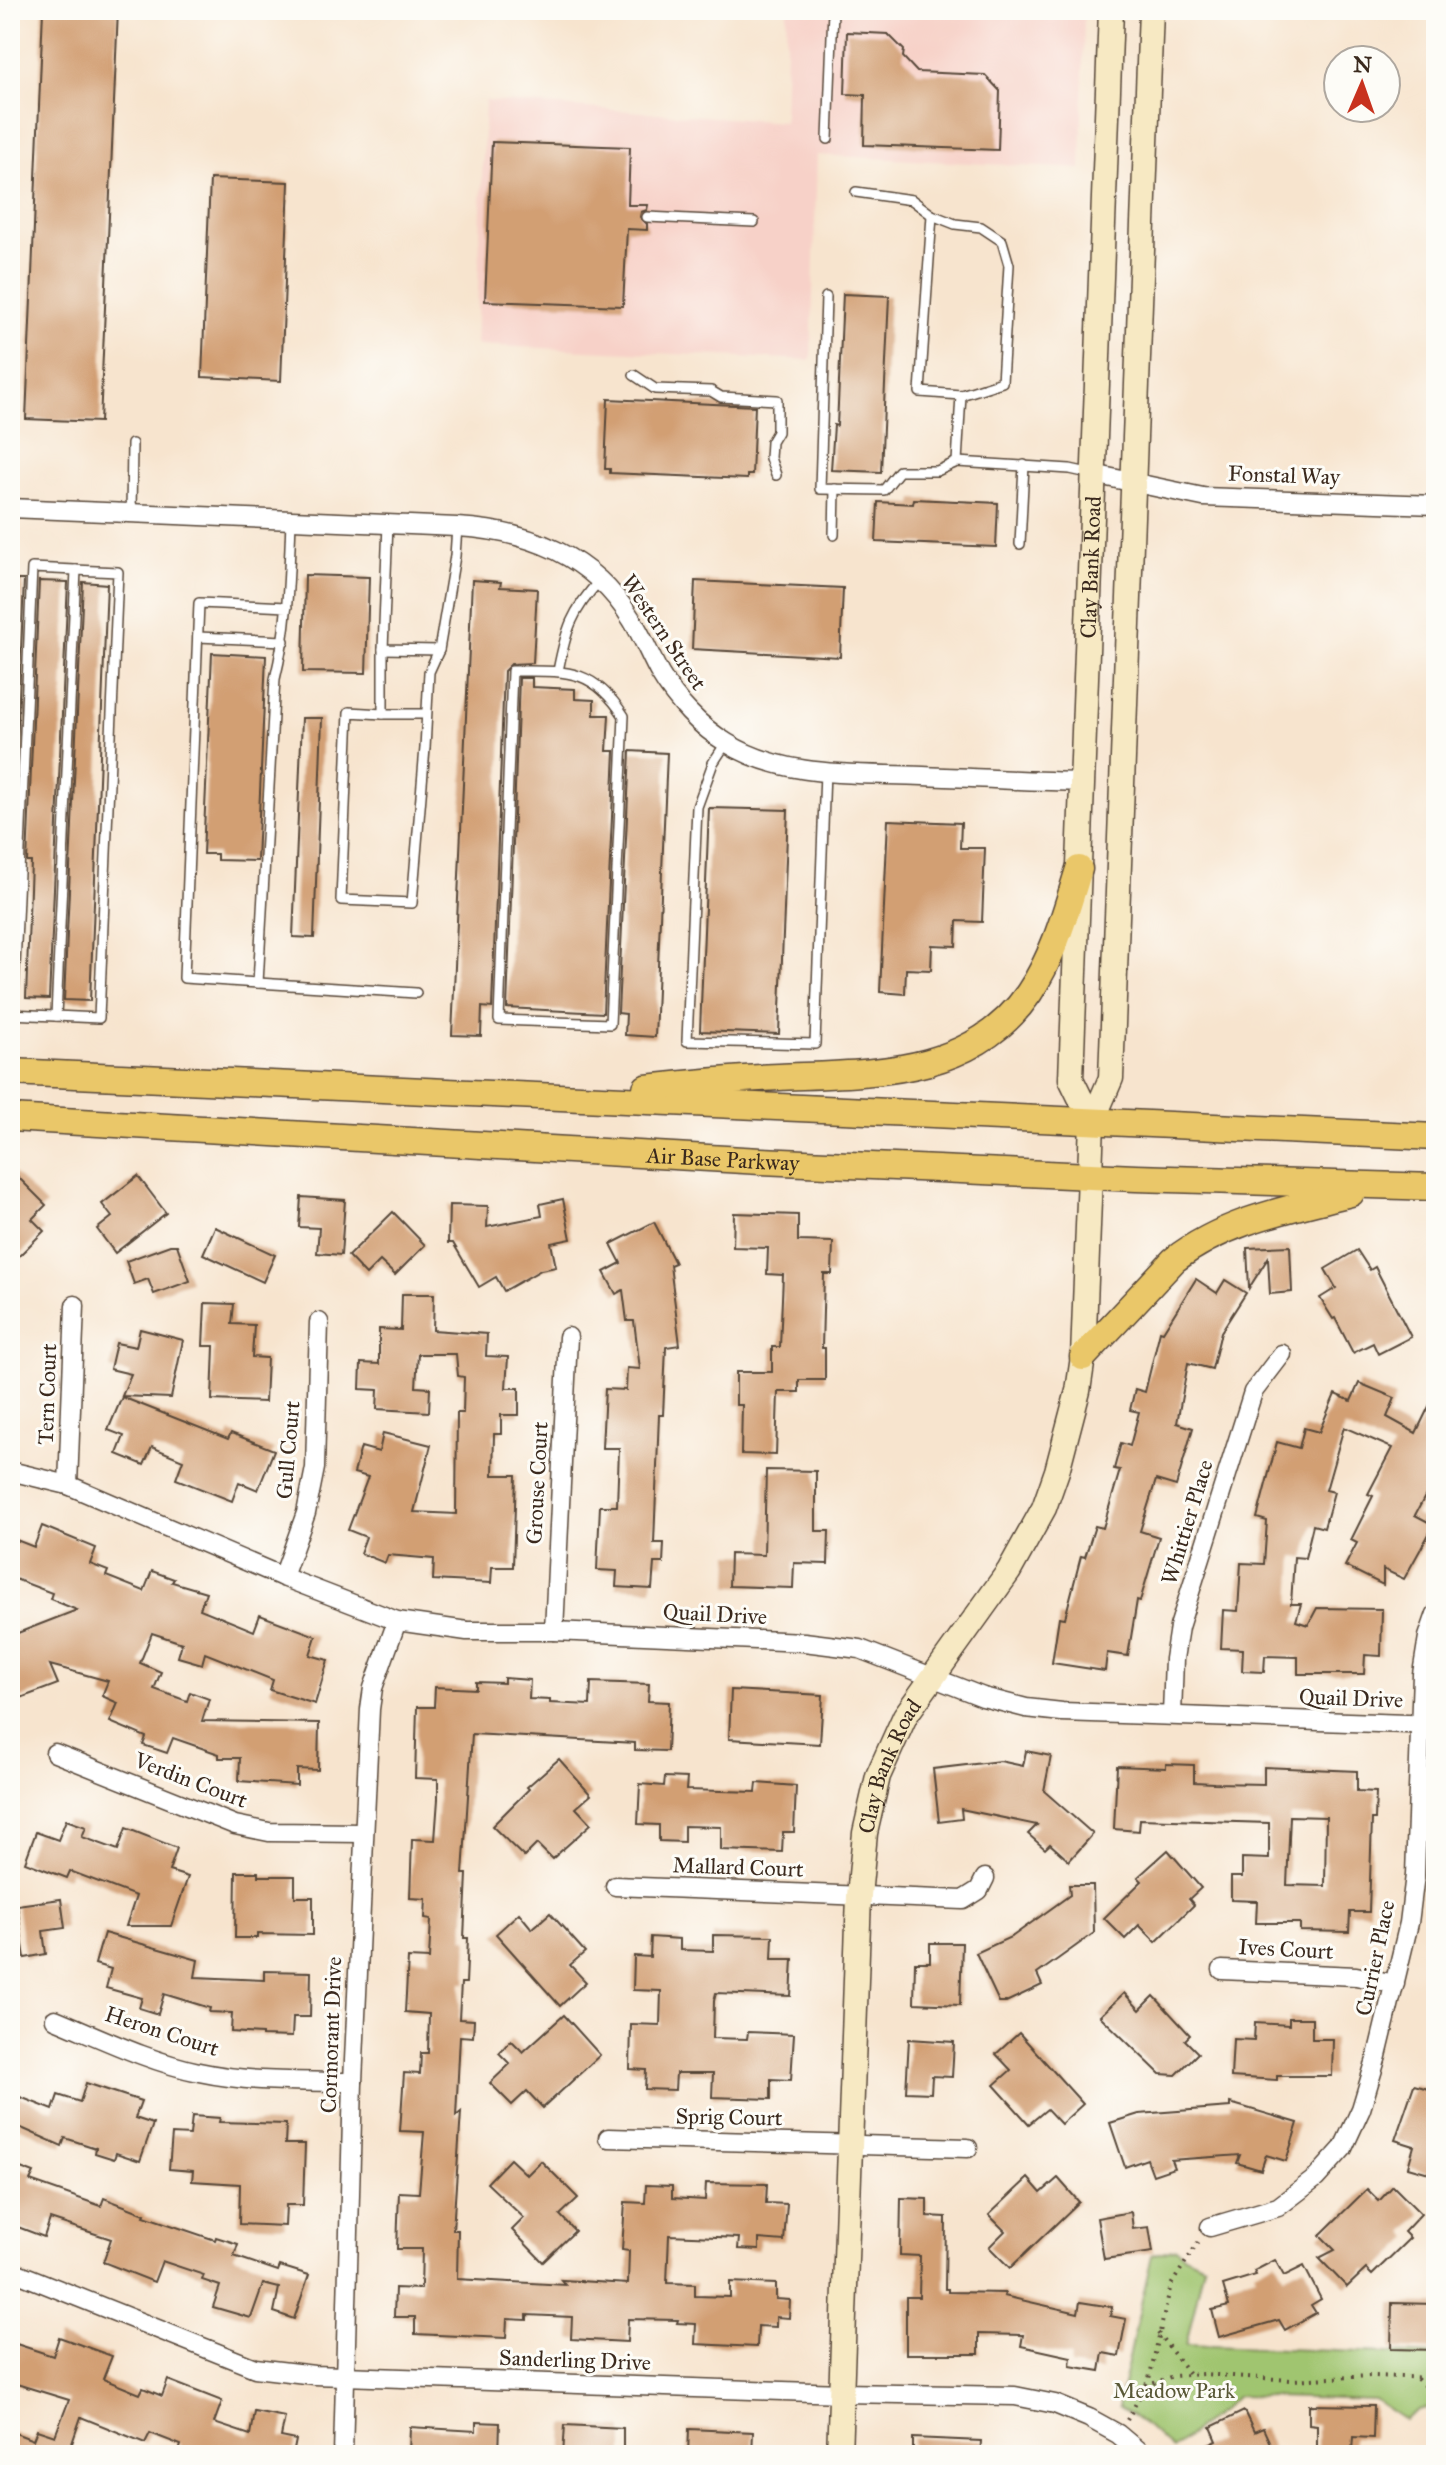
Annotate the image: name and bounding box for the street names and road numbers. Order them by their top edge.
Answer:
street label: Fonstal Way [1228,460,1341,490]
street label: Clay Bank Road [1074,495,1106,639]
street label: Western Street [615,569,713,695]
street label: Air Base Parkway [645,1141,801,1176]
street label: Tern Court [32,1343,62,1445]
street label: Gull Court [270,1400,306,1500]
street label: Grouse Court [520,1421,554,1545]
street label: Whittier Place [1155,1456,1219,1588]
street label: Quail Drive [662,1598,768,1630]
street label: Quail Drive [1298,1683,1404,1713]
street label: Clay Bank Road [852,1693,927,1836]
street label: Verdin Court [130,1746,251,1814]
street label: Mallard Court [672,1851,804,1883]
street label: Currier Place [1350,1898,1400,2018]
street label: Ives Court [1238,1933,1334,1965]
street label: Cormorant Drive [315,1956,347,2114]
street label: Heron Court [102,2000,222,2062]
street label: Sprig Court [675,2103,783,2131]
street label: Sanderling Drive [499,2344,651,2376]

